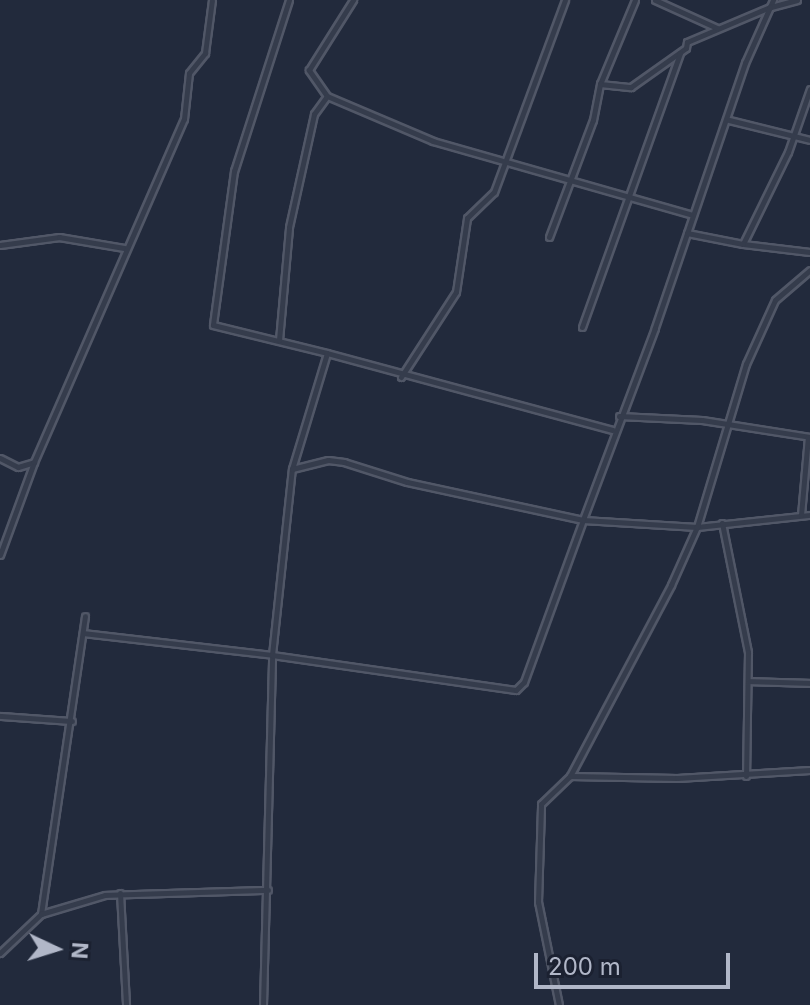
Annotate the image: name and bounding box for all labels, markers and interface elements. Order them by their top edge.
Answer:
north arrow [16,909,96,989]
scale bar [538,937,734,987]
text: N [66,941,93,960]
text: 200 m [548,952,621,981]

